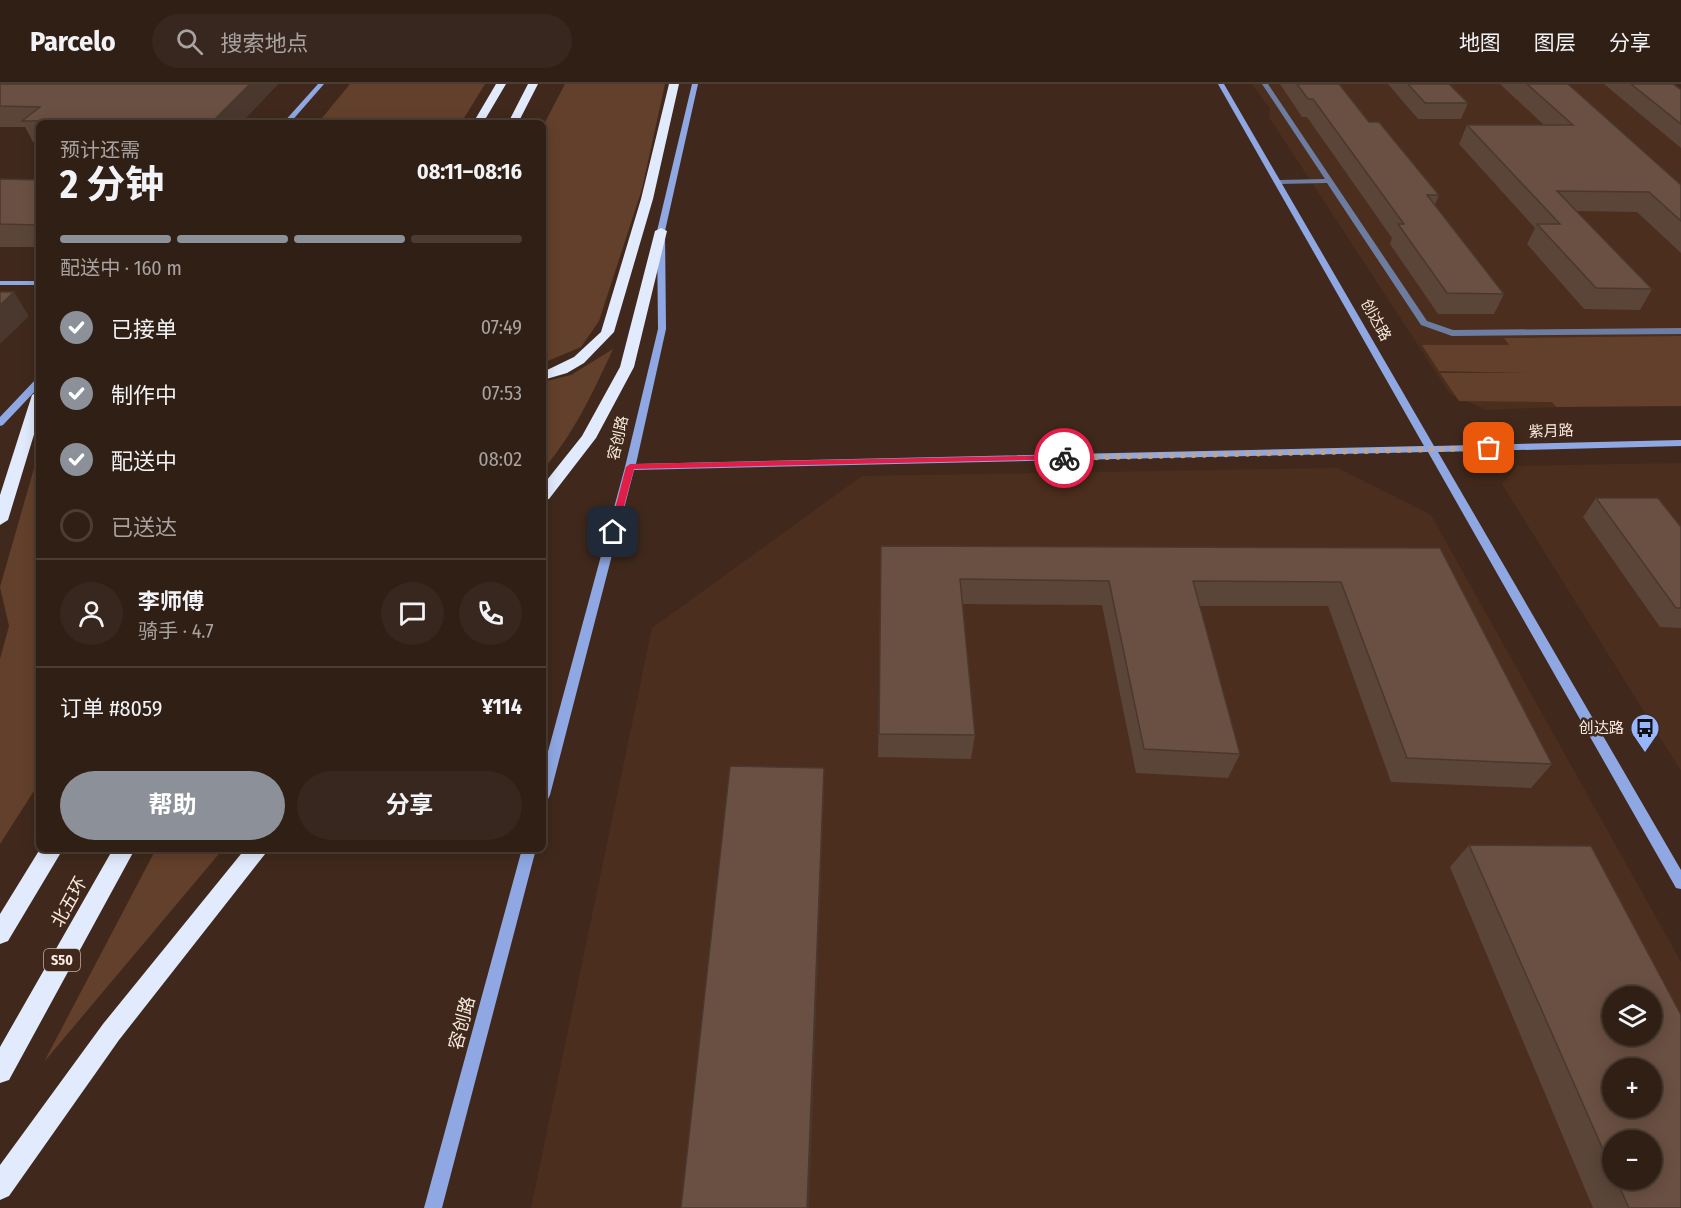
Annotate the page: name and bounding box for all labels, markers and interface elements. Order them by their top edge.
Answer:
search box [152,14,572,68]
text: Parcelo [30,25,116,58]
icon: search [173,25,206,58]
text: 搜索地点 [221,30,309,57]
text: 地图 [1459,30,1501,56]
text: 图层 [1534,30,1576,56]
text: 分享 [1609,30,1651,56]
text: 预计还需 [60,138,140,162]
text: 08:11–08:16 [417,158,522,185]
text: 2 分钟 [60,162,164,208]
text: 配送中 · 160 m [60,256,182,280]
street label: 创达路 [1357,296,1395,344]
icon: check [60,311,93,344]
text: 07:49 [481,315,522,339]
text: 已接单 [111,316,177,343]
icon: check [60,377,93,410]
text: 07:53 [481,381,522,405]
text: 制作中 [111,382,177,409]
street label: 容创路 [604,414,632,462]
street label: 紫月路 [1528,421,1574,441]
pin [1463,422,1514,473]
courier [1034,428,1094,488]
icon: bag [1472,431,1505,464]
icon: bike [1048,442,1081,475]
icon: check [60,443,93,476]
text: 08:02 [478,447,522,471]
text: 配送中 [111,448,177,475]
pin [587,506,638,557]
text: 已送达 [111,514,177,541]
icon: home [596,515,629,548]
button: person [60,582,123,645]
button: chat [381,582,444,645]
button: phone [459,582,522,645]
text: 李师傅 [138,588,204,615]
text: 骑手 · 4.7 [138,619,214,643]
text: ¥114 [482,693,522,720]
text: 订单 #8059 [60,695,162,722]
bus stop icon: 创达路 [1629,712,1661,754]
place label: 创达路 [1579,719,1624,737]
button: 帮助 [60,771,285,840]
button: 分享 [297,771,522,840]
street label: 北五环 [46,873,92,931]
road number: S50 [44,949,80,971]
map controls [1602,986,1662,1190]
button: layers [1602,986,1662,1046]
street label: 容创路 [444,994,480,1052]
button: + [1602,1058,1662,1118]
button: − [1602,1130,1662,1190]

